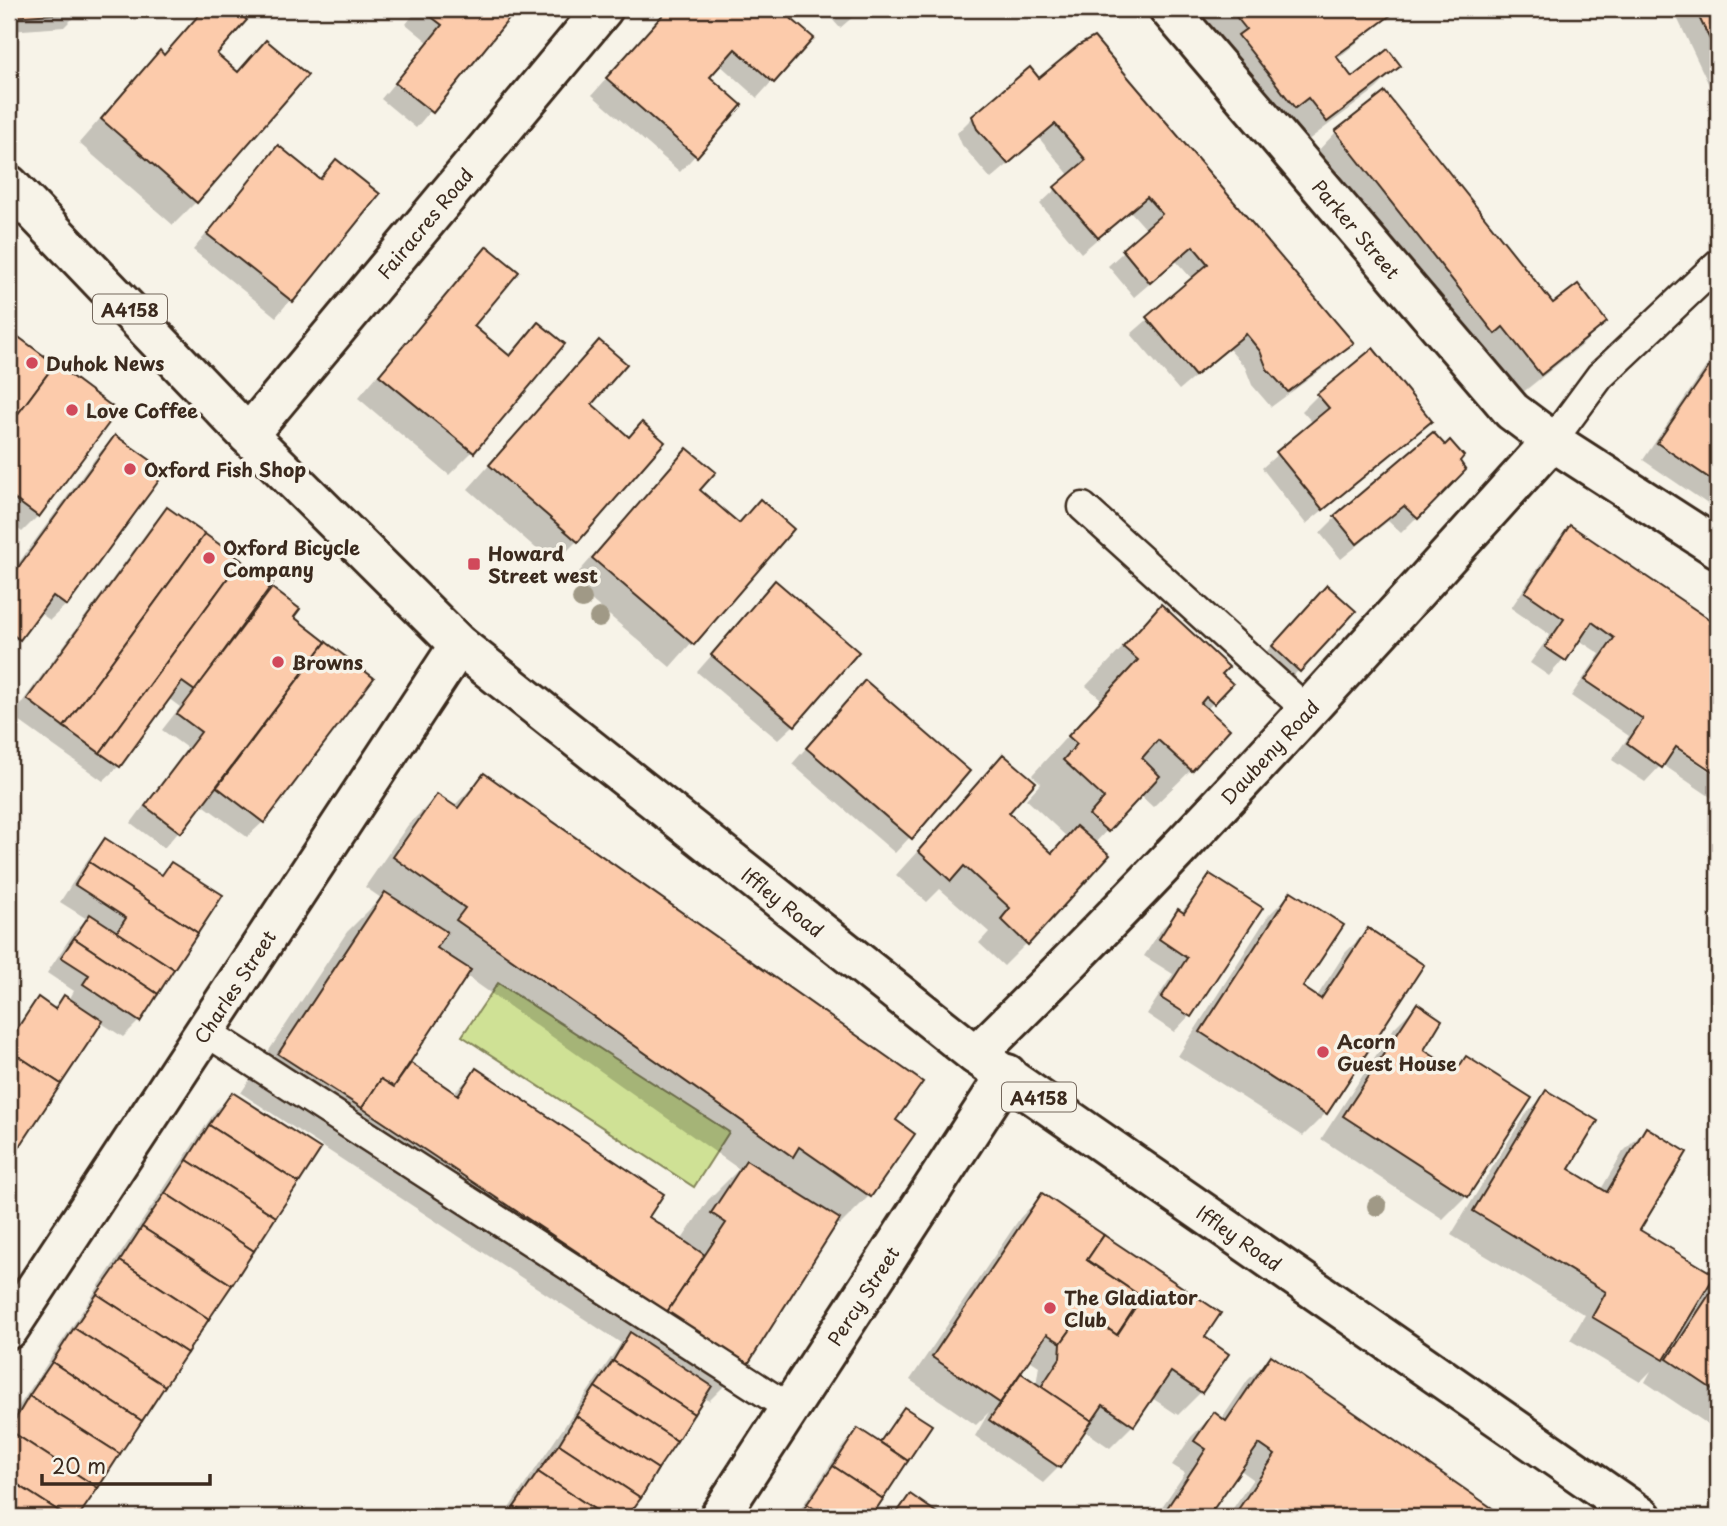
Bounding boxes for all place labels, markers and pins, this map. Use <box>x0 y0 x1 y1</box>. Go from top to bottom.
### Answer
place label: Duhok News <box>46 349 164 377</box>
marker: Duhok News <box>24 355 40 371</box>
place label: Love Coffee <box>86 396 198 424</box>
marker: Love Coffee <box>64 402 80 418</box>
place label: Oxford Fish Shop <box>144 455 306 483</box>
marker: Oxford Fish Shop <box>122 461 138 477</box>
place label: Oxford Bicycle Company <box>223 533 360 583</box>
place label: Howard Street west <box>488 539 598 589</box>
marker: Oxford Bicycle Company <box>201 550 217 566</box>
marker: Howard Street west <box>466 556 482 572</box>
place label: Browns <box>292 648 363 676</box>
marker: Browns <box>270 654 286 670</box>
place label: Acorn Guest House <box>1337 1027 1457 1077</box>
marker: Acorn Guest House <box>1315 1044 1331 1060</box>
place label: The Gladiator Club <box>1064 1283 1198 1333</box>
marker: The Gladiator Club <box>1042 1300 1058 1316</box>

